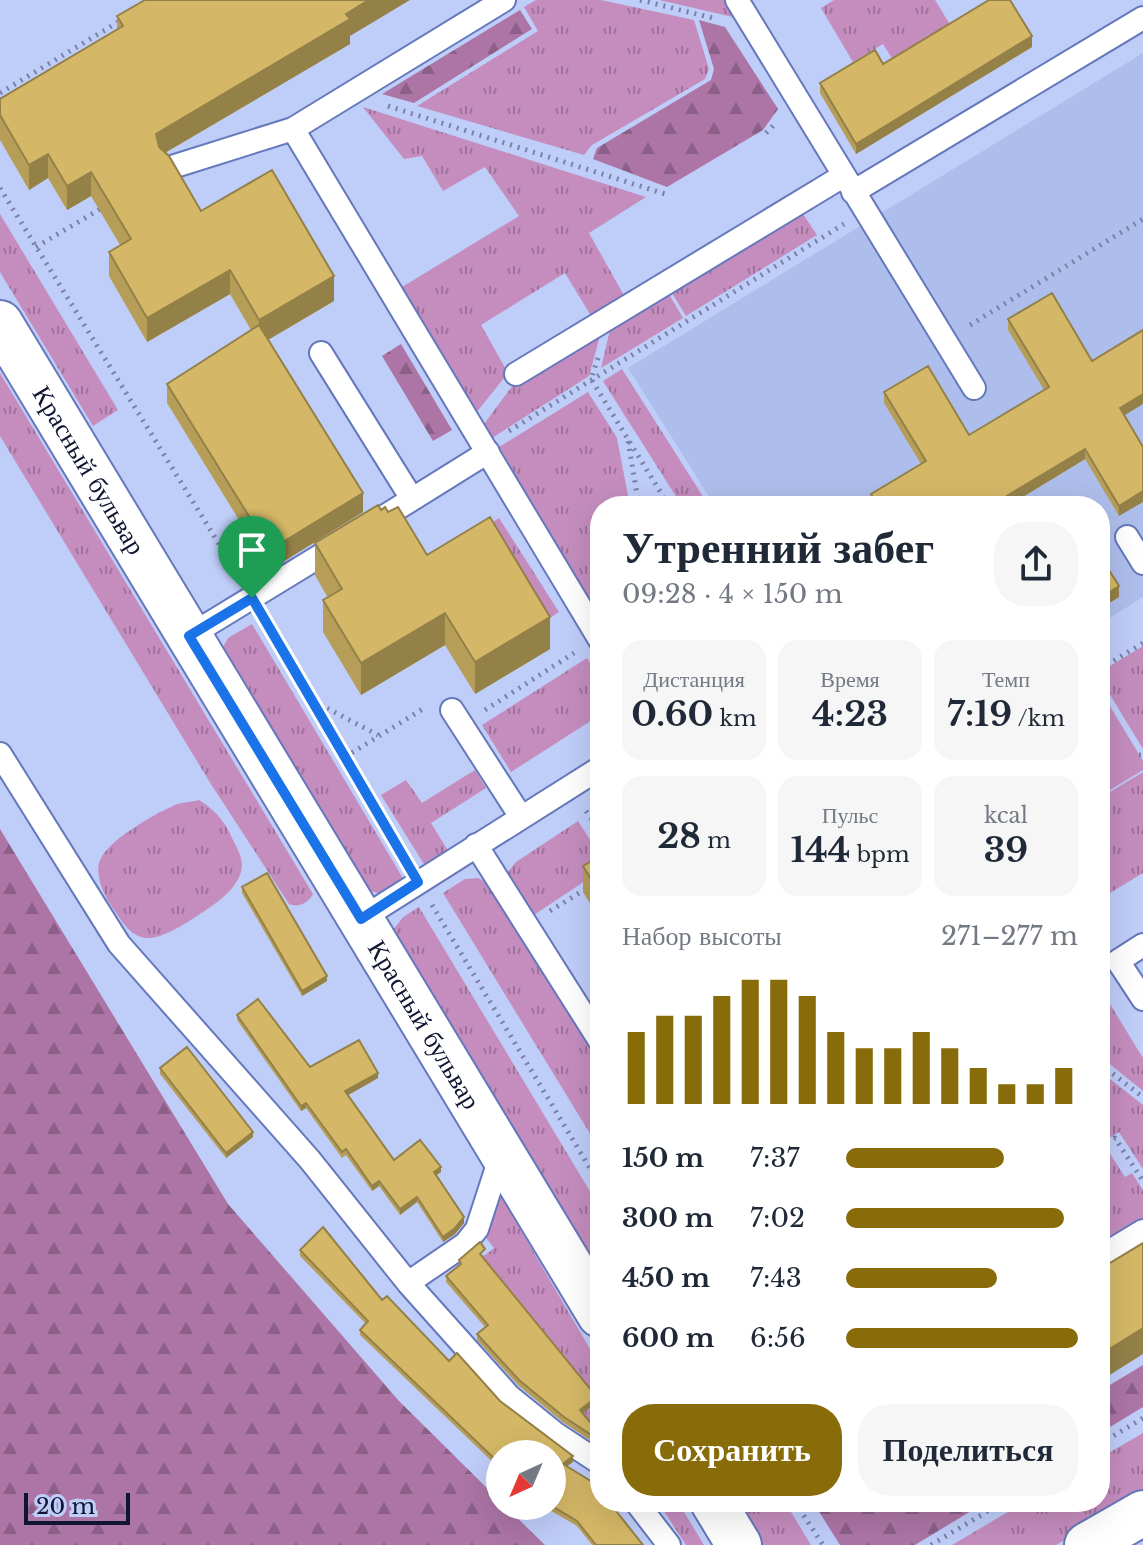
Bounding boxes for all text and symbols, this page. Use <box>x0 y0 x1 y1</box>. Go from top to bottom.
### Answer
street label: Красный бульвар <box>26 380 152 560</box>
pin <box>218 516 286 598</box>
text: Утренний забег <box>622 520 934 575</box>
button: share <box>994 522 1078 606</box>
icon: arrive <box>230 528 274 572</box>
text: 09:28 · 4 × 150 m <box>622 578 843 610</box>
text: Дистанция <box>643 666 745 693</box>
text: Время <box>820 666 880 693</box>
text: Темп <box>982 666 1030 693</box>
text: 0.60 <box>631 693 713 735</box>
text: 4:23 <box>812 693 888 735</box>
text: 7:19 <box>947 693 1012 735</box>
text: km <box>713 705 757 732</box>
text: /km <box>1012 705 1065 732</box>
text: Пульс <box>822 802 878 829</box>
text: kcal <box>984 802 1028 829</box>
text: 28 <box>657 815 701 857</box>
text: m <box>701 827 731 854</box>
text: 144 <box>790 829 850 871</box>
text: 39 <box>984 829 1028 871</box>
text: bpm <box>850 841 910 868</box>
text: Набор высоты <box>622 920 782 952</box>
text: 271–277 m <box>941 920 1078 952</box>
street label: Красный бульвар <box>361 934 488 1115</box>
text: 150 m <box>622 1142 704 1174</box>
text: 7:37 <box>750 1142 800 1174</box>
text: 300 m <box>622 1202 714 1234</box>
text: 7:02 <box>750 1202 805 1234</box>
text: 450 m <box>622 1262 710 1294</box>
text: 7:43 <box>750 1262 802 1294</box>
text: 600 m <box>622 1322 714 1354</box>
text: 6:56 <box>750 1322 806 1354</box>
button: Сохранить <box>622 1404 842 1496</box>
button: Поделиться <box>858 1404 1078 1496</box>
north arrow <box>486 1440 566 1520</box>
map controls <box>486 1440 566 1520</box>
scale bar <box>24 1489 130 1525</box>
text: 20 m <box>36 1493 95 1520</box>

